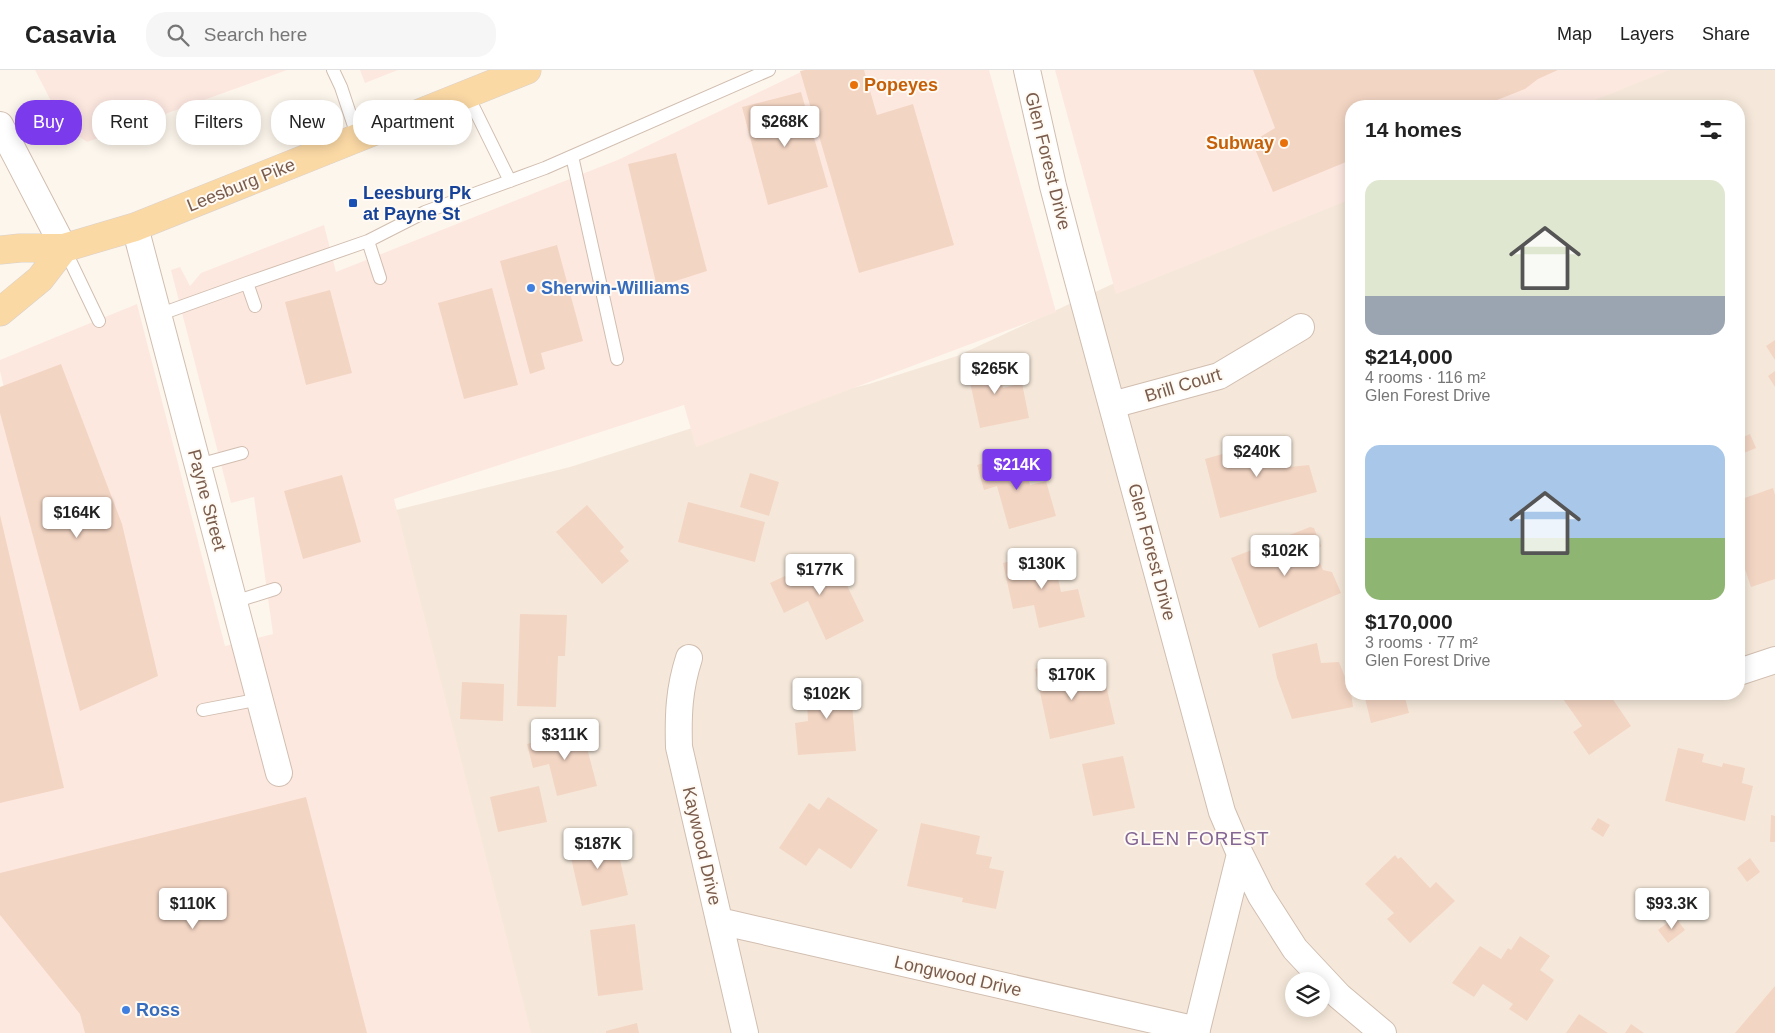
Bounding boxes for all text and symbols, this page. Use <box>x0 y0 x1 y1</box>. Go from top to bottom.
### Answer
search box <box>146 12 496 57</box>
text: Casavia <box>25 21 116 48</box>
icon: search <box>164 21 192 49</box>
text: Search here <box>204 24 307 45</box>
text: Map <box>1557 24 1592 44</box>
text: Layers <box>1620 24 1674 44</box>
text: Share <box>1702 24 1750 44</box>
place label: Popeyes <box>864 75 938 95</box>
marker: Popeyes <box>848 79 860 91</box>
street label: Glen Forest Drive <box>1021 90 1075 232</box>
chip: Buy <box>15 100 82 145</box>
chip: Rent <box>92 100 166 145</box>
chip: Filters <box>176 100 261 145</box>
chip: New <box>271 100 343 145</box>
chip: Apartment <box>353 100 472 145</box>
pin: $268K <box>750 106 820 148</box>
text: $268K <box>761 113 809 130</box>
icon: filters <box>1697 116 1725 144</box>
text: 14 homes <box>1365 118 1462 141</box>
place label: Subway <box>1206 133 1274 153</box>
marker: Subway <box>1278 137 1290 149</box>
street label: Leesburg Pike <box>184 154 298 216</box>
place label: Leesburg Pk at Payne St <box>363 183 472 224</box>
marker: Leesburg Pk at Payne St <box>347 197 359 209</box>
icon: home <box>1500 213 1590 303</box>
place label: Sherwin-Williams <box>541 278 690 298</box>
marker: Sherwin-Williams <box>525 282 537 294</box>
text: $214,000 <box>1365 345 1453 368</box>
pin: $265K <box>960 352 1030 395</box>
text: $265K <box>971 360 1019 377</box>
street label: Brill Court <box>1142 364 1224 406</box>
text: 4 rooms · 116 m² <box>1365 369 1486 386</box>
text: Glen Forest Drive <box>1365 387 1490 404</box>
pin: $240K <box>1222 436 1292 478</box>
text: $240K <box>1233 443 1281 460</box>
street label: Payne Street <box>184 447 230 553</box>
pin: $214K <box>982 448 1052 491</box>
text: $214K <box>993 456 1041 473</box>
icon: home <box>1500 478 1590 568</box>
street label: Glen Forest Drive <box>1124 481 1180 623</box>
pin: $164K <box>42 496 112 539</box>
text: $164K <box>53 504 101 521</box>
pin: $102K <box>1250 534 1320 577</box>
text: $102K <box>1261 542 1309 559</box>
pin: $130K <box>1007 548 1077 590</box>
pin: $177K <box>785 554 855 596</box>
text: $130K <box>1018 555 1066 572</box>
text: $177K <box>796 561 844 578</box>
text: $170,000 <box>1365 610 1453 633</box>
text: 3 rooms · 77 m² <box>1365 634 1478 651</box>
text: Glen Forest Drive <box>1365 652 1490 669</box>
pin: $170K <box>1037 658 1107 701</box>
text: $170K <box>1048 666 1096 683</box>
pin: $102K <box>792 678 862 720</box>
text: $102K <box>803 685 851 702</box>
pin: $311K <box>530 718 600 761</box>
text: $311K <box>542 726 588 743</box>
street label: Kaywood Drive <box>679 785 725 907</box>
pin: $187K <box>563 828 633 870</box>
district label: GLEN FOREST <box>1124 828 1270 849</box>
text: $187K <box>574 835 622 852</box>
pin: $110K <box>158 888 228 930</box>
pin: $93.3K <box>1631 888 1713 930</box>
text: $110K <box>170 895 216 912</box>
text: $93.3K <box>1646 895 1698 912</box>
street label: Longwood Drive <box>892 952 1024 1000</box>
map controls <box>1285 972 1330 1017</box>
button: layers <box>1285 972 1330 1017</box>
place label: Ross <box>136 1000 180 1020</box>
marker: Ross <box>120 1004 132 1016</box>

